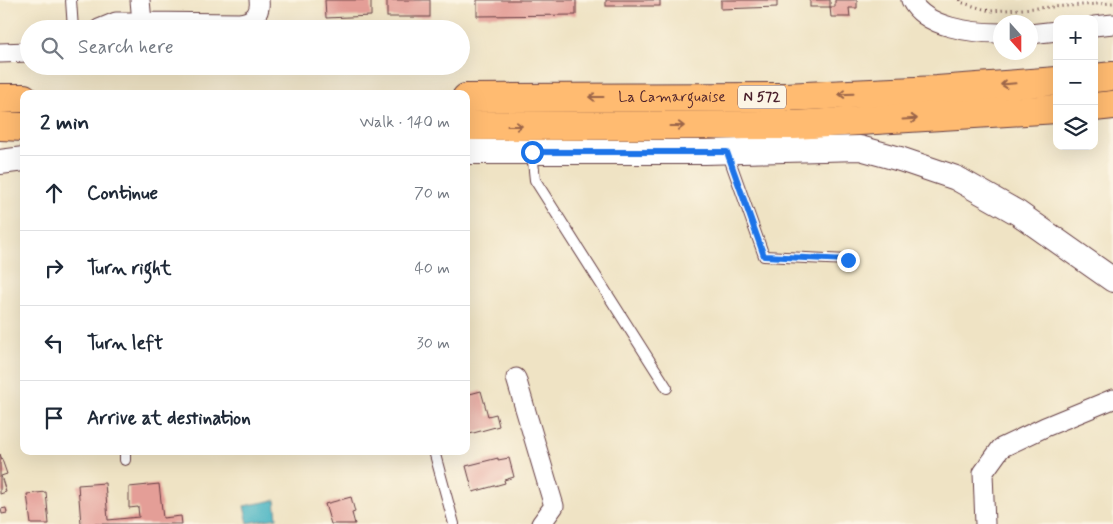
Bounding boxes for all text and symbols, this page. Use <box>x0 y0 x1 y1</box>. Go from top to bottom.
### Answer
north arrow <box>993 15 1038 60</box>
map controls <box>1053 15 1098 150</box>
button: + <box>1053 15 1098 60</box>
search box <box>20 20 470 75</box>
icon: search <box>38 34 66 62</box>
text: Search here <box>78 35 174 60</box>
button: − <box>1053 60 1098 105</box>
one-way arrow <box>1000 80 1016 89</box>
road number: N 572 <box>738 85 786 108</box>
street label: La Camarguaise <box>618 87 726 108</box>
one-way arrow <box>838 89 854 99</box>
one-way arrow <box>588 92 604 102</box>
button: layers <box>1053 105 1098 150</box>
text: 2 min <box>40 109 89 137</box>
text: Walk · 140 m <box>360 112 450 133</box>
one-way arrow <box>902 114 918 123</box>
one-way arrow <box>506 121 523 131</box>
one-way arrow <box>669 121 685 131</box>
route start <box>521 141 544 164</box>
icon: ahead <box>40 179 68 207</box>
text: Continue <box>87 181 158 206</box>
text: 70 m <box>414 183 450 204</box>
route end <box>837 249 860 272</box>
icon: right <box>40 254 68 282</box>
text: Turn right <box>87 256 171 281</box>
text: 40 m <box>414 258 450 279</box>
icon: left <box>40 329 68 357</box>
text: Turn left <box>87 331 163 356</box>
text: 30 m <box>417 333 450 354</box>
icon: arrive <box>40 404 68 432</box>
text: Arrive at destination <box>87 406 251 431</box>

